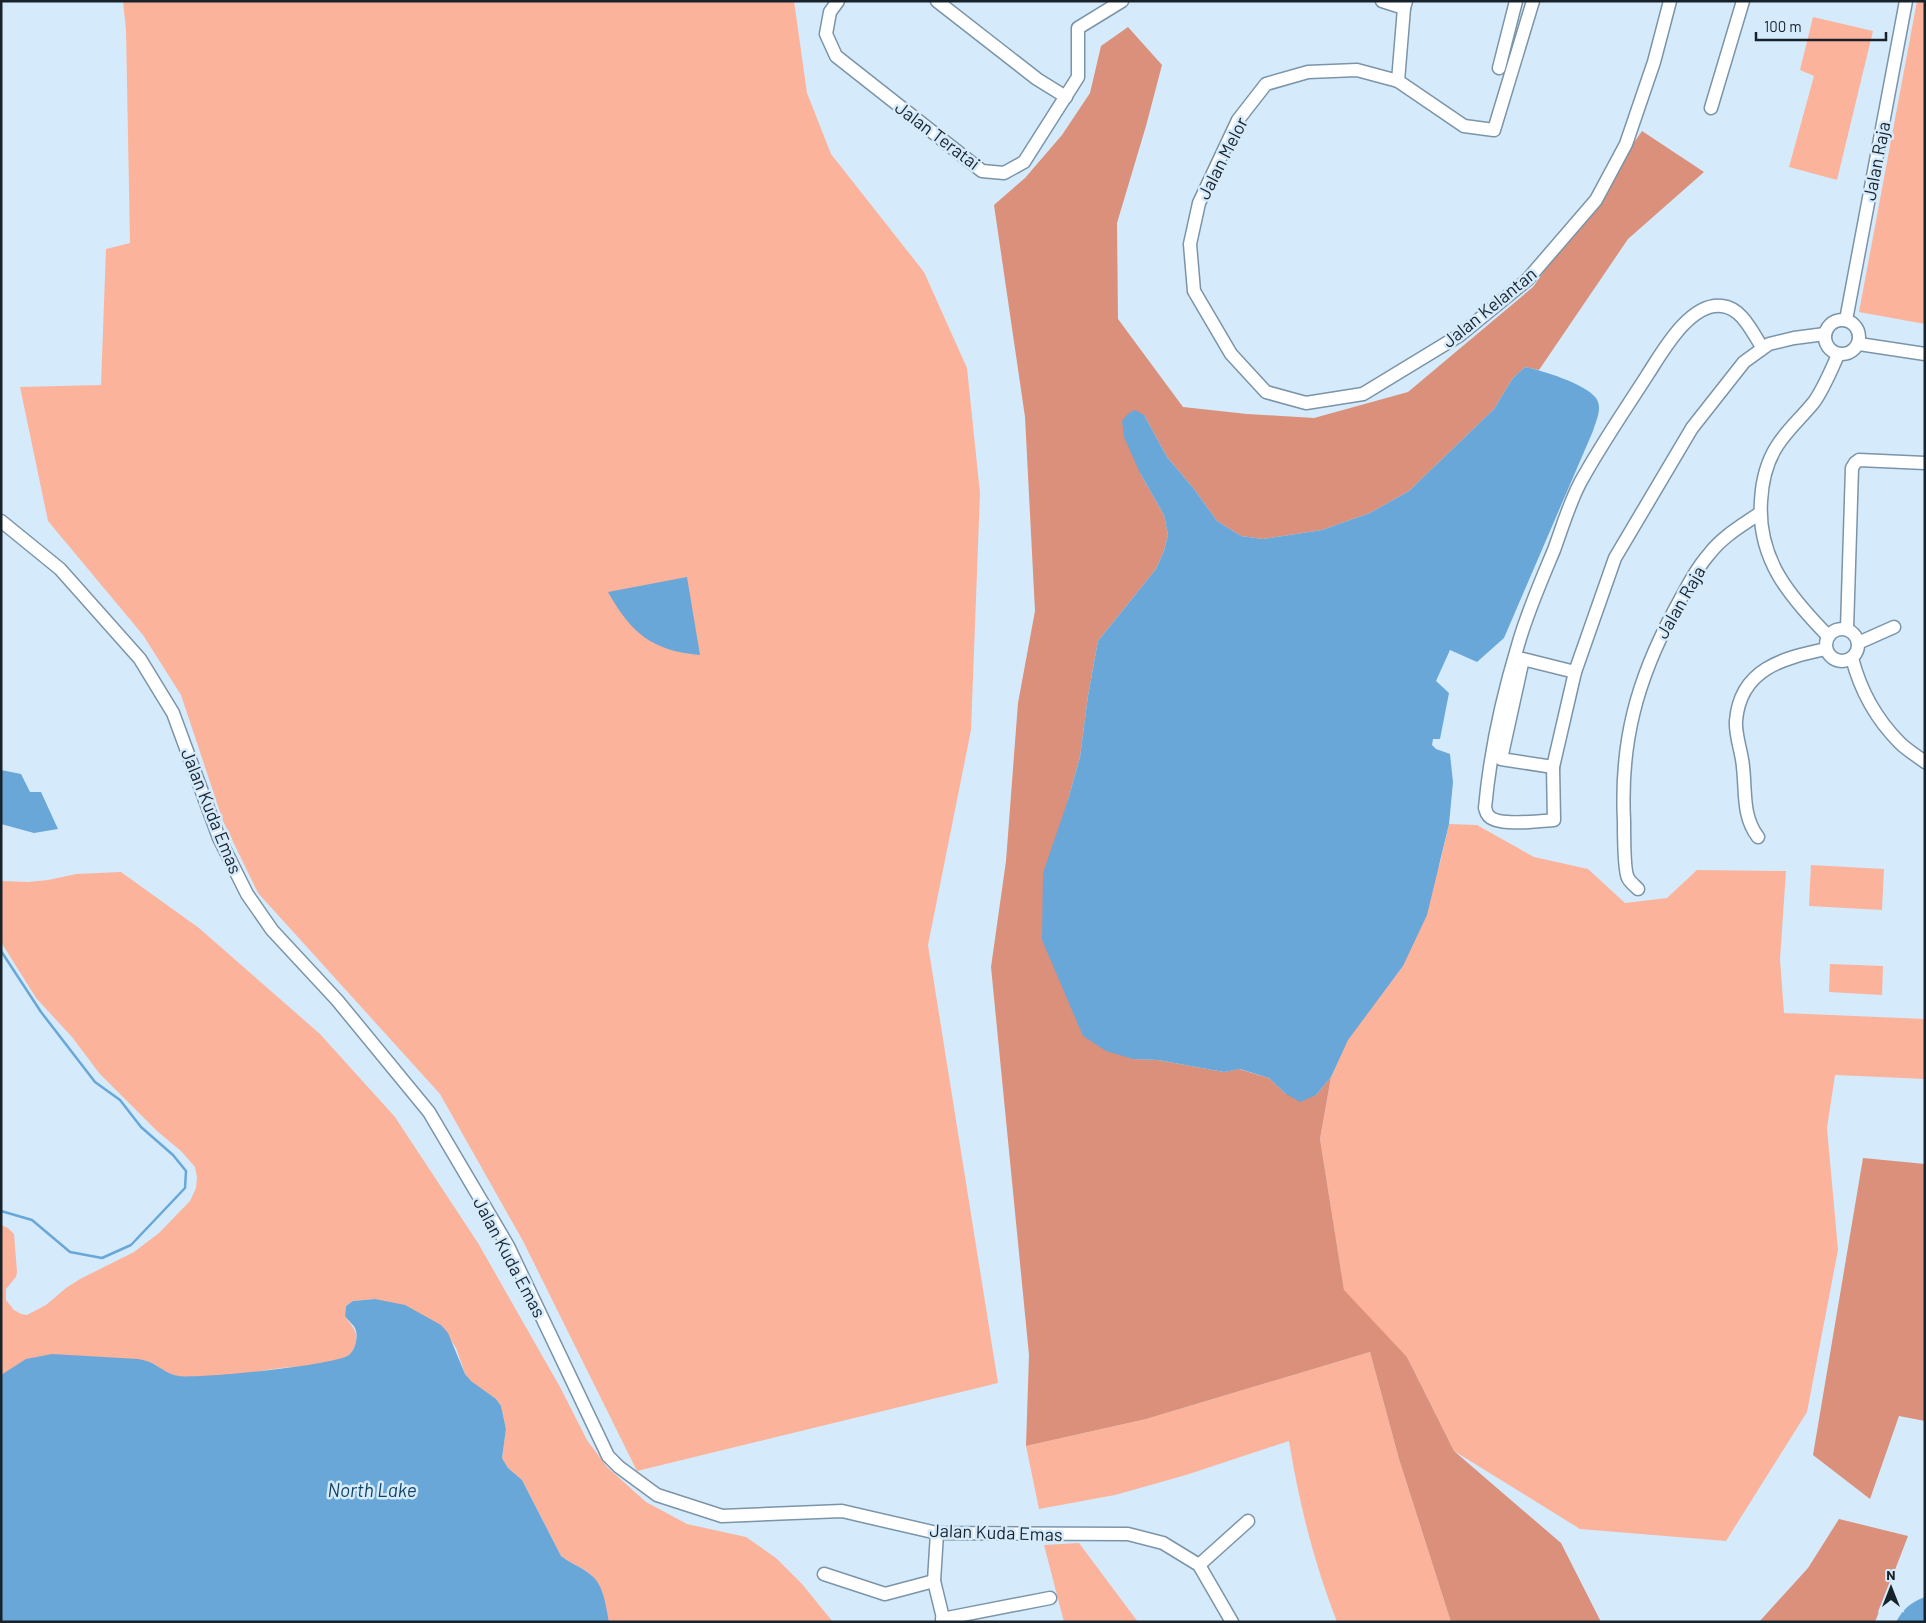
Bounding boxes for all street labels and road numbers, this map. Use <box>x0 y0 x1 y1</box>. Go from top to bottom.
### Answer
street label: Jalan Teratai <box>891 96 985 174</box>
street label: Jalan Melor <box>1192 113 1252 203</box>
street label: Jalan Raja <box>1858 120 1894 202</box>
street label: Jalan Kelantan <box>1437 262 1541 352</box>
street label: Jalan Raja <box>1650 562 1710 642</box>
street label: Jalan Kuda Emas <box>177 745 247 877</box>
street label: Jalan Kuda Emas <box>469 1193 551 1321</box>
street label: Jalan Kuda Emas <box>929 1519 1063 1545</box>

